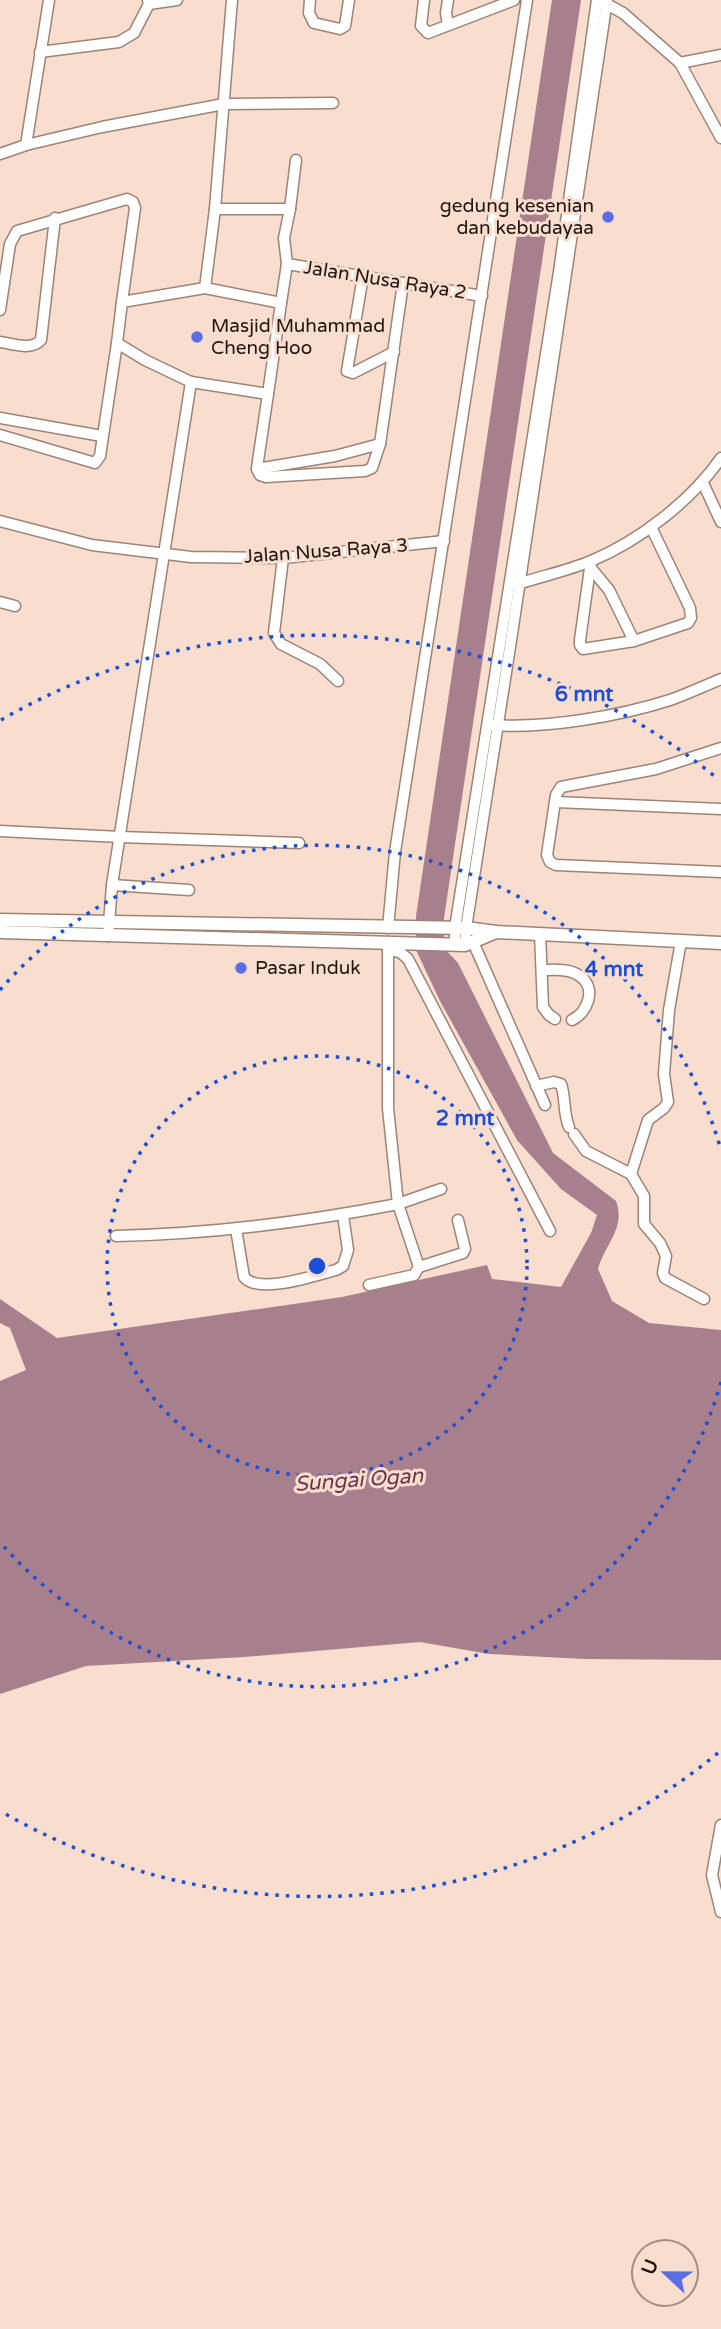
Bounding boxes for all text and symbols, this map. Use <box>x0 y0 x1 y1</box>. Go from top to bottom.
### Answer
place label: gedung kesenian dan kebudayaa <box>440 195 594 239</box>
marker: gedung kesenian dan kebudayaa <box>600 209 616 225</box>
street label: Jalan Nusa Raya 2 <box>302 256 468 304</box>
place label: Masjid Muhammad Cheng Hoo <box>211 315 385 359</box>
marker: Masjid Muhammad Cheng Hoo <box>189 329 205 345</box>
street label: Jalan Nusa Raya 3 <box>243 534 409 568</box>
text: 6 mnt <box>555 682 613 707</box>
place label: Pasar Induk <box>255 957 361 979</box>
text: 4 mnt <box>585 957 643 982</box>
marker: Pasar Induk <box>233 960 249 976</box>
text: 2 mnt <box>436 1106 494 1131</box>
centre of rings <box>305 1254 329 1278</box>
water label: Sungai Ogan <box>294 1463 425 1497</box>
north arrow <box>630 2238 700 2308</box>
text: U <box>637 2256 663 2278</box>

